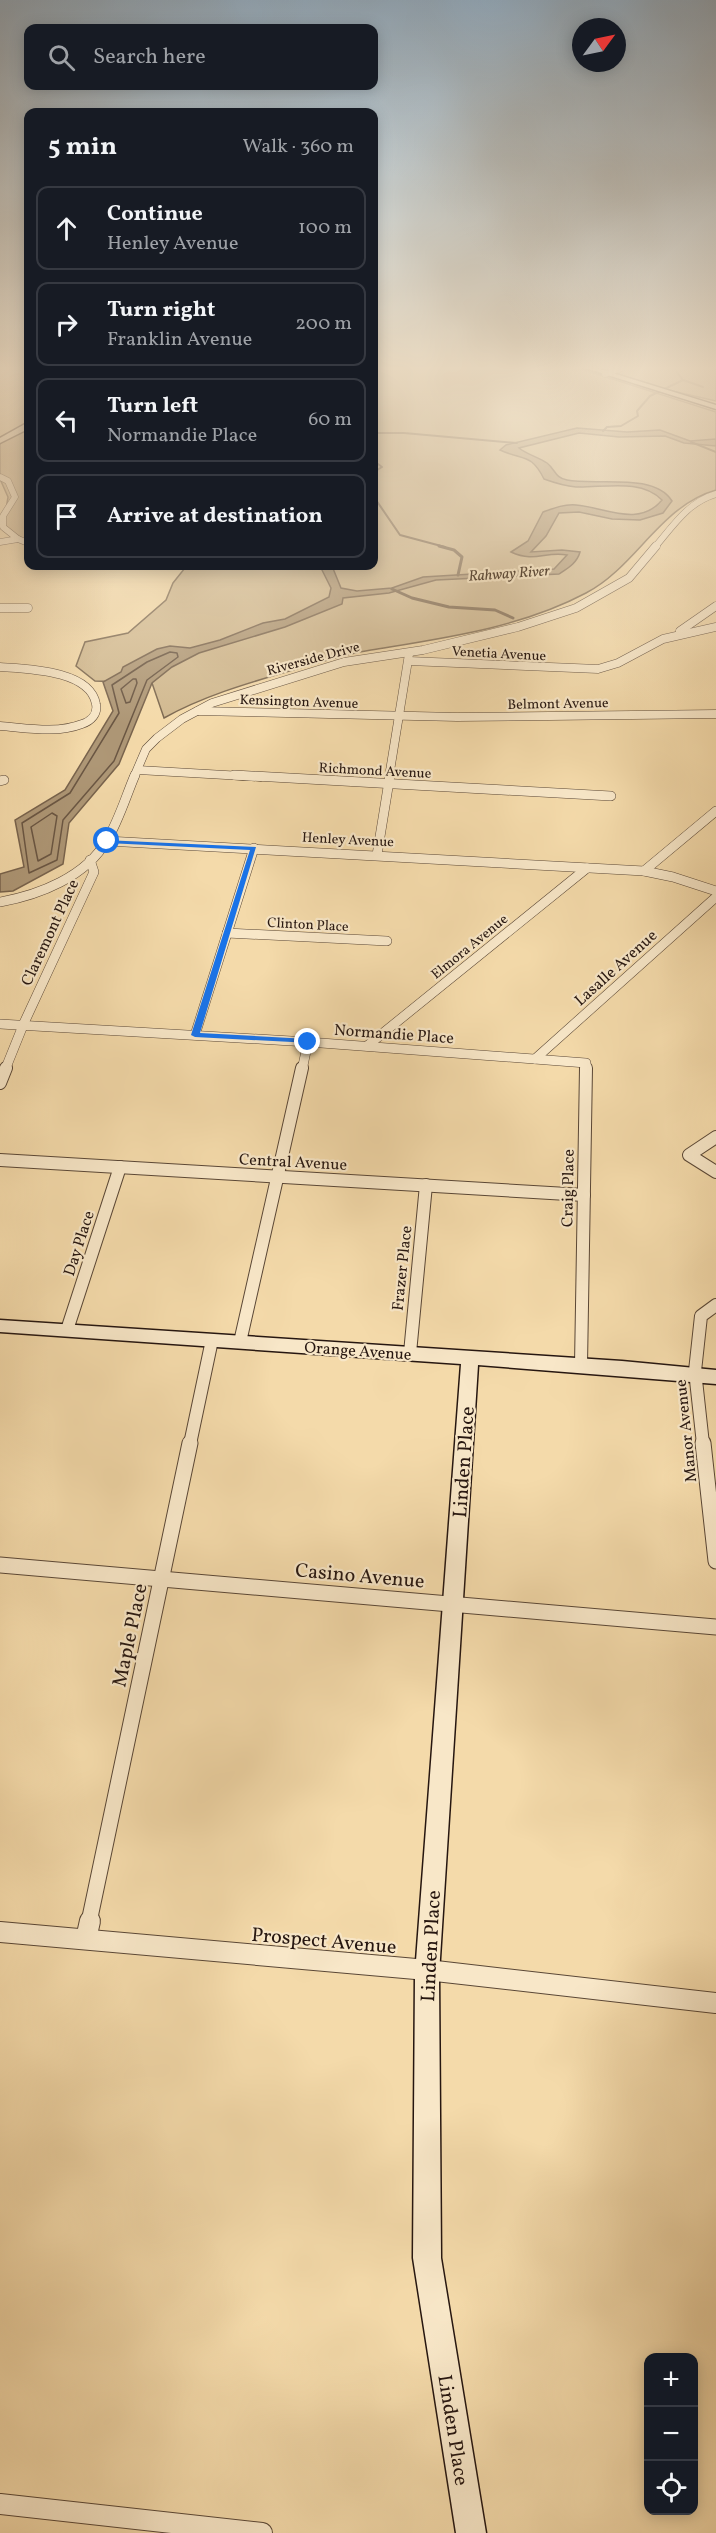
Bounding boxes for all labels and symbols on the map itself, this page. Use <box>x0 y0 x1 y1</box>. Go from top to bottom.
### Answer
north arrow <box>572 18 626 72</box>
water label: Rahway River <box>468 561 551 588</box>
street label: Riverside Drive <box>265 638 362 681</box>
street label: Venetia Avenue <box>451 643 547 666</box>
street label: Kensington Avenue <box>239 691 359 714</box>
street label: Belmont Avenue <box>507 694 609 715</box>
street label: Richmond Avenue <box>318 759 432 784</box>
route start <box>93 827 119 853</box>
street label: Henley Avenue <box>302 829 395 852</box>
street label: Claremont Place <box>16 876 85 990</box>
street label: Elmora Avenue <box>427 910 513 984</box>
street label: Clinton Place <box>267 914 349 937</box>
street label: Lasalle Avenue <box>570 925 663 1012</box>
street label: Normandie Place <box>333 1020 455 1050</box>
route end <box>294 1028 320 1054</box>
street label: Central Avenue <box>238 1149 347 1177</box>
street label: Craig Place <box>557 1149 581 1227</box>
street label: Day Place <box>59 1208 101 1279</box>
street label: Frazer Place <box>388 1225 418 1312</box>
street label: Orange Avenue <box>304 1337 412 1367</box>
street label: Manor Avenue <box>671 1378 703 1483</box>
street label: Linden Place <box>447 1405 483 1519</box>
street label: Casino Avenue <box>294 1557 426 1597</box>
street label: Maple Place <box>106 1581 156 1690</box>
street label: Linden Place <box>415 1890 449 2003</box>
street label: Prospect Avenue <box>250 1922 398 1962</box>
street label: Linden Place <box>429 2373 475 2488</box>

